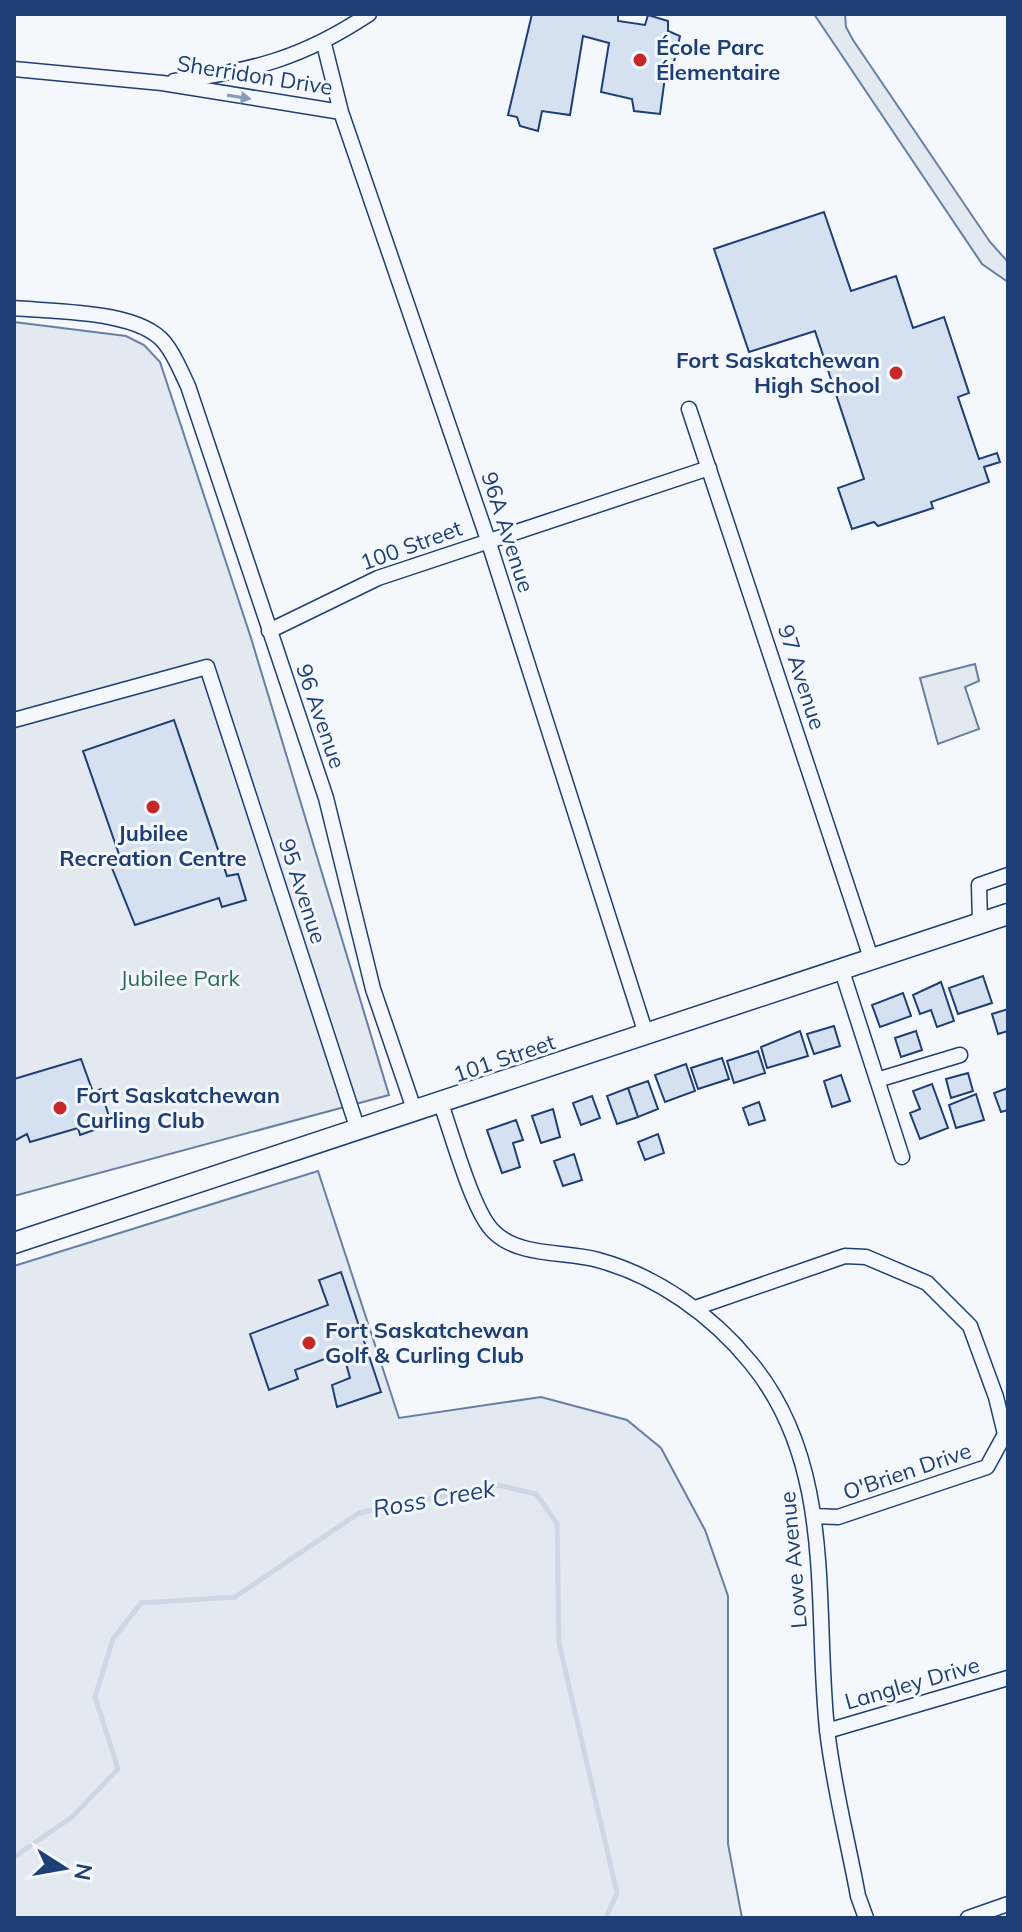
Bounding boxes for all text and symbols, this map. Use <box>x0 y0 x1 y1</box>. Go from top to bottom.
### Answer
place label: École Parc Élementaire <box>656 33 780 86</box>
street label: Sherridon Drive <box>175 49 335 101</box>
marker: École Parc Élementaire <box>631 51 649 69</box>
one-way arrow <box>227 91 252 104</box>
place label: Fort Saskatchewan High School <box>676 346 880 399</box>
marker: Fort Saskatchewan High School <box>887 364 905 382</box>
street label: 96A Avenue <box>475 468 541 596</box>
street label: 100 Street <box>356 514 466 576</box>
street label: 97 Avenue <box>772 621 832 733</box>
street label: 96 Avenue <box>290 660 352 772</box>
marker: Jubilee Recreation Centre <box>144 798 162 816</box>
place label: Jubilee Recreation Centre <box>59 819 247 872</box>
street label: 95 Avenue <box>273 835 333 947</box>
park label: Jubilee Park <box>120 964 240 992</box>
street label: 101 Street <box>449 1027 559 1089</box>
place label: Fort Saskatchewan Curling Club <box>76 1081 280 1134</box>
marker: Fort Saskatchewan Curling Club <box>51 1099 69 1117</box>
place label: Fort Saskatchewan Golf & Curling Club <box>325 1316 529 1369</box>
marker: Fort Saskatchewan Golf & Curling Club <box>300 1334 318 1352</box>
street label: O'Brien Drive <box>839 1436 975 1506</box>
water label: Ross Creek <box>370 1472 498 1524</box>
street label: Lowe Avenue <box>773 1490 813 1630</box>
street label: Langley Drive <box>841 1650 983 1716</box>
north arrow <box>24 1828 104 1908</box>
text: N <box>68 1861 99 1883</box>

